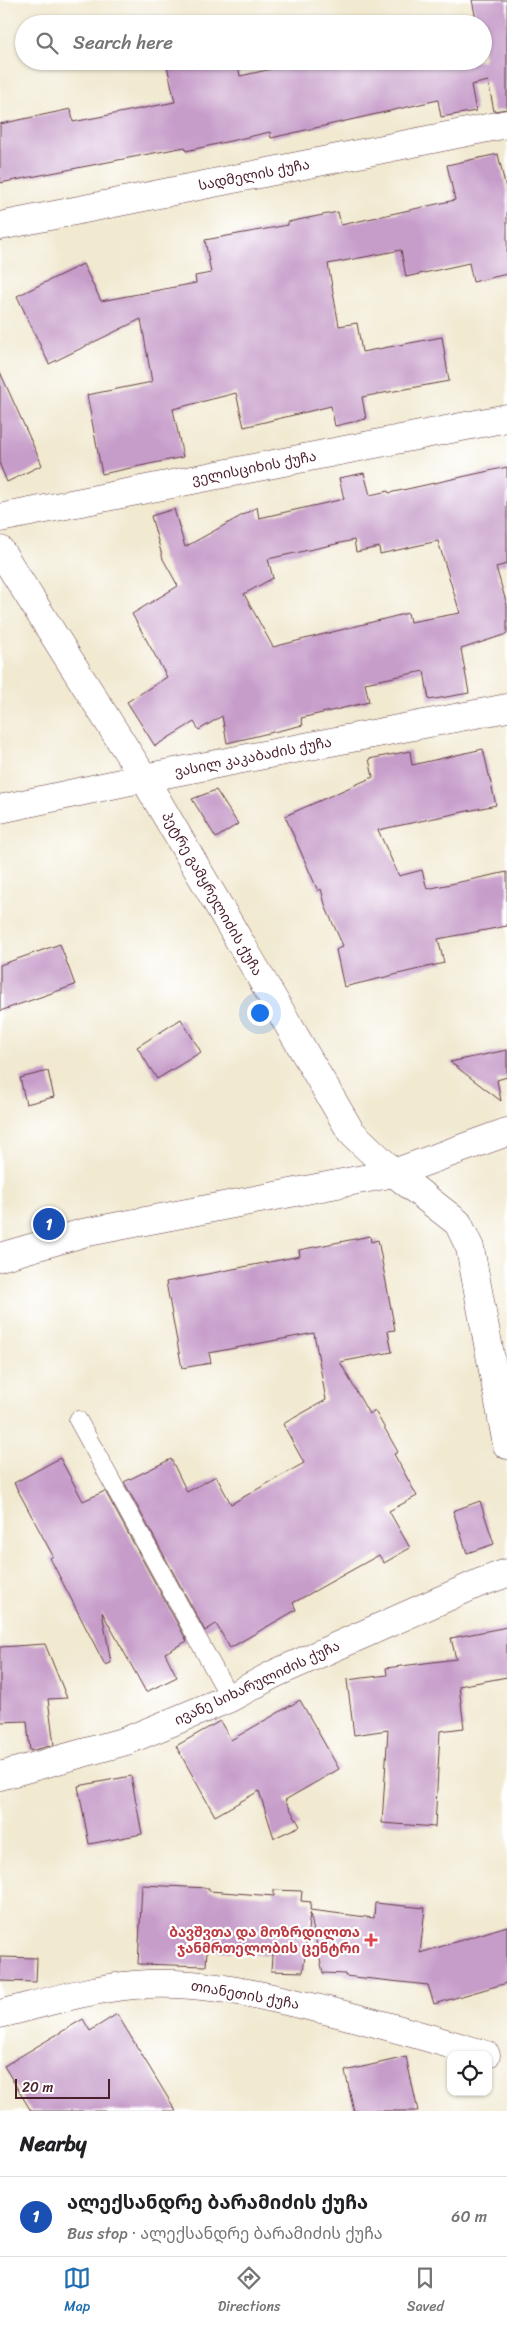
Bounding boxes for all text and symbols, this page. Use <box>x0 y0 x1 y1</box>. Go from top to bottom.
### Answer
search box <box>15 15 492 70</box>
text: Search here <box>73 26 173 59</box>
icon: search <box>33 29 61 57</box>
street label: სადმელის ქუჩა <box>196 152 312 198</box>
street label: ველისციხის ქუჩა <box>189 444 319 492</box>
street label: ვასილ კაკაბაძის ქუჩა <box>172 729 334 785</box>
street label: პეტრე გამყრელიძის ქუჩა <box>155 807 269 981</box>
your location <box>247 1000 273 1026</box>
pin: 1 <box>33 1205 65 1243</box>
street label: ივანე სიხარულიძის ქუჩა <box>170 1634 344 1732</box>
place label: ბავშვთა და მოზრდილთა ჯანმრთელობის ცენტრი <box>169 1920 360 1961</box>
marker: ბავშვთა და მოზრდილთა ჯანმრთელობის ცენტრი <box>364 1933 378 1947</box>
street label: თიანეთის ქუჩა <box>189 1973 301 2017</box>
map controls <box>447 2051 492 2096</box>
button: locate <box>447 2051 492 2096</box>
text: 20 m <box>22 2075 53 2100</box>
scale bar <box>15 2076 110 2099</box>
text: Nearby <box>20 2125 86 2163</box>
text: ალექსანდრე ბარამიძის ქუჩა <box>67 2186 368 2219</box>
text: 1 <box>33 2202 39 2231</box>
text: 60 m <box>451 2202 487 2231</box>
text: Bus stop · ალექსანდრე ბარამიძის ქუჩა <box>67 2219 383 2248</box>
tab: Map <box>63 2264 91 2319</box>
tab: Directions <box>218 2264 280 2319</box>
tab: Saved <box>407 2264 444 2319</box>

